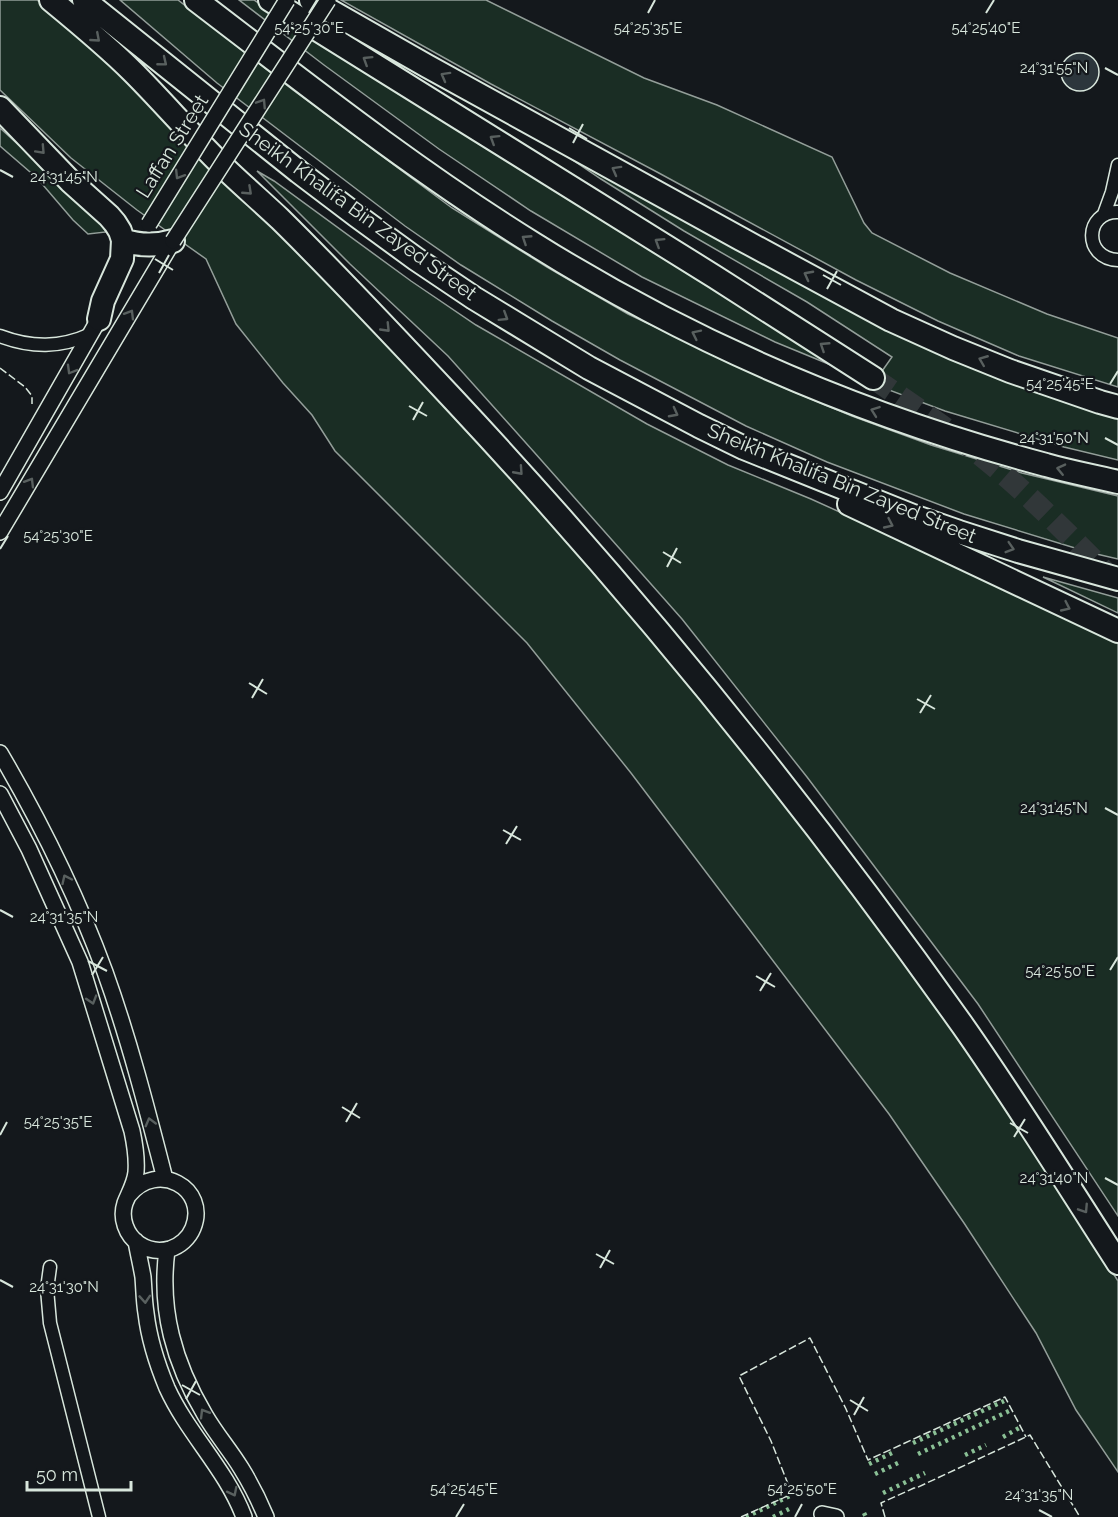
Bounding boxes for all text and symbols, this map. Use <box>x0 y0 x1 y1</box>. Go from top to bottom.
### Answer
text: 54°25'30"E <box>274 19 344 37</box>
text: 54°25'35"E <box>614 19 682 37</box>
text: 54°25'40"E <box>952 19 1020 37</box>
one-way arrow <box>89 31 100 42</box>
one-way arrow <box>156 55 167 66</box>
one-way arrow <box>363 56 373 68</box>
text: 24°31'55"N <box>1020 59 1088 77</box>
one-way arrow <box>441 72 451 83</box>
street label: Laffan Street <box>131 90 213 202</box>
one-way arrow <box>254 99 266 109</box>
street label: Sheikh Khalifa Bin Zayed Street <box>235 117 482 305</box>
one-way arrow <box>490 134 500 146</box>
one-way arrow <box>34 144 45 154</box>
one-way arrow <box>612 166 622 177</box>
text: 24°31'45"N <box>30 168 98 186</box>
one-way arrow <box>175 169 187 179</box>
one-way arrow <box>242 184 252 195</box>
one-way arrow <box>521 235 532 246</box>
one-way arrow <box>655 238 665 250</box>
one-way arrow <box>804 271 814 282</box>
one-way arrow <box>498 309 508 321</box>
one-way arrow <box>122 310 134 320</box>
one-way arrow <box>379 321 390 332</box>
one-way arrow <box>691 329 702 341</box>
one-way arrow <box>820 342 830 354</box>
one-way arrow <box>979 355 990 367</box>
one-way arrow <box>67 364 78 374</box>
text: 54°25'45"E <box>1026 375 1094 393</box>
one-way arrow <box>870 405 881 418</box>
one-way arrow <box>667 406 678 417</box>
street label: Sheikh Khalifa Bin Zayed Street <box>704 418 980 548</box>
text: 24°31'50"N <box>1019 429 1089 447</box>
one-way arrow <box>1056 463 1066 476</box>
one-way arrow <box>512 464 523 475</box>
one-way arrow <box>23 478 35 488</box>
one-way arrow <box>883 517 894 529</box>
text: 54°25'30"E <box>23 527 93 545</box>
one-way arrow <box>1004 541 1015 553</box>
one-way arrow <box>1059 599 1070 611</box>
text: 24°31'45"N <box>1020 799 1088 817</box>
one-way arrow <box>62 874 74 885</box>
text: 24°31'35"N <box>30 908 98 926</box>
text: 54°25'50"E <box>1025 962 1095 980</box>
one-way arrow <box>85 994 98 1005</box>
text: 54°25'35"E <box>24 1113 92 1131</box>
one-way arrow <box>145 1117 157 1128</box>
text: 24°31'40"N <box>1020 1169 1088 1187</box>
one-way arrow <box>1076 1203 1088 1213</box>
text: 24°31'30"N <box>29 1278 99 1296</box>
one-way arrow <box>138 1294 151 1303</box>
one-way arrow <box>200 1409 211 1419</box>
scale bar <box>27 1454 130 1492</box>
text: 50 m <box>36 1464 78 1485</box>
text: 54°25'45"E <box>430 1480 498 1498</box>
text: 54°25'50"E <box>767 1480 837 1498</box>
one-way arrow <box>225 1486 237 1497</box>
text: 24°31'35"N <box>1005 1486 1073 1504</box>

